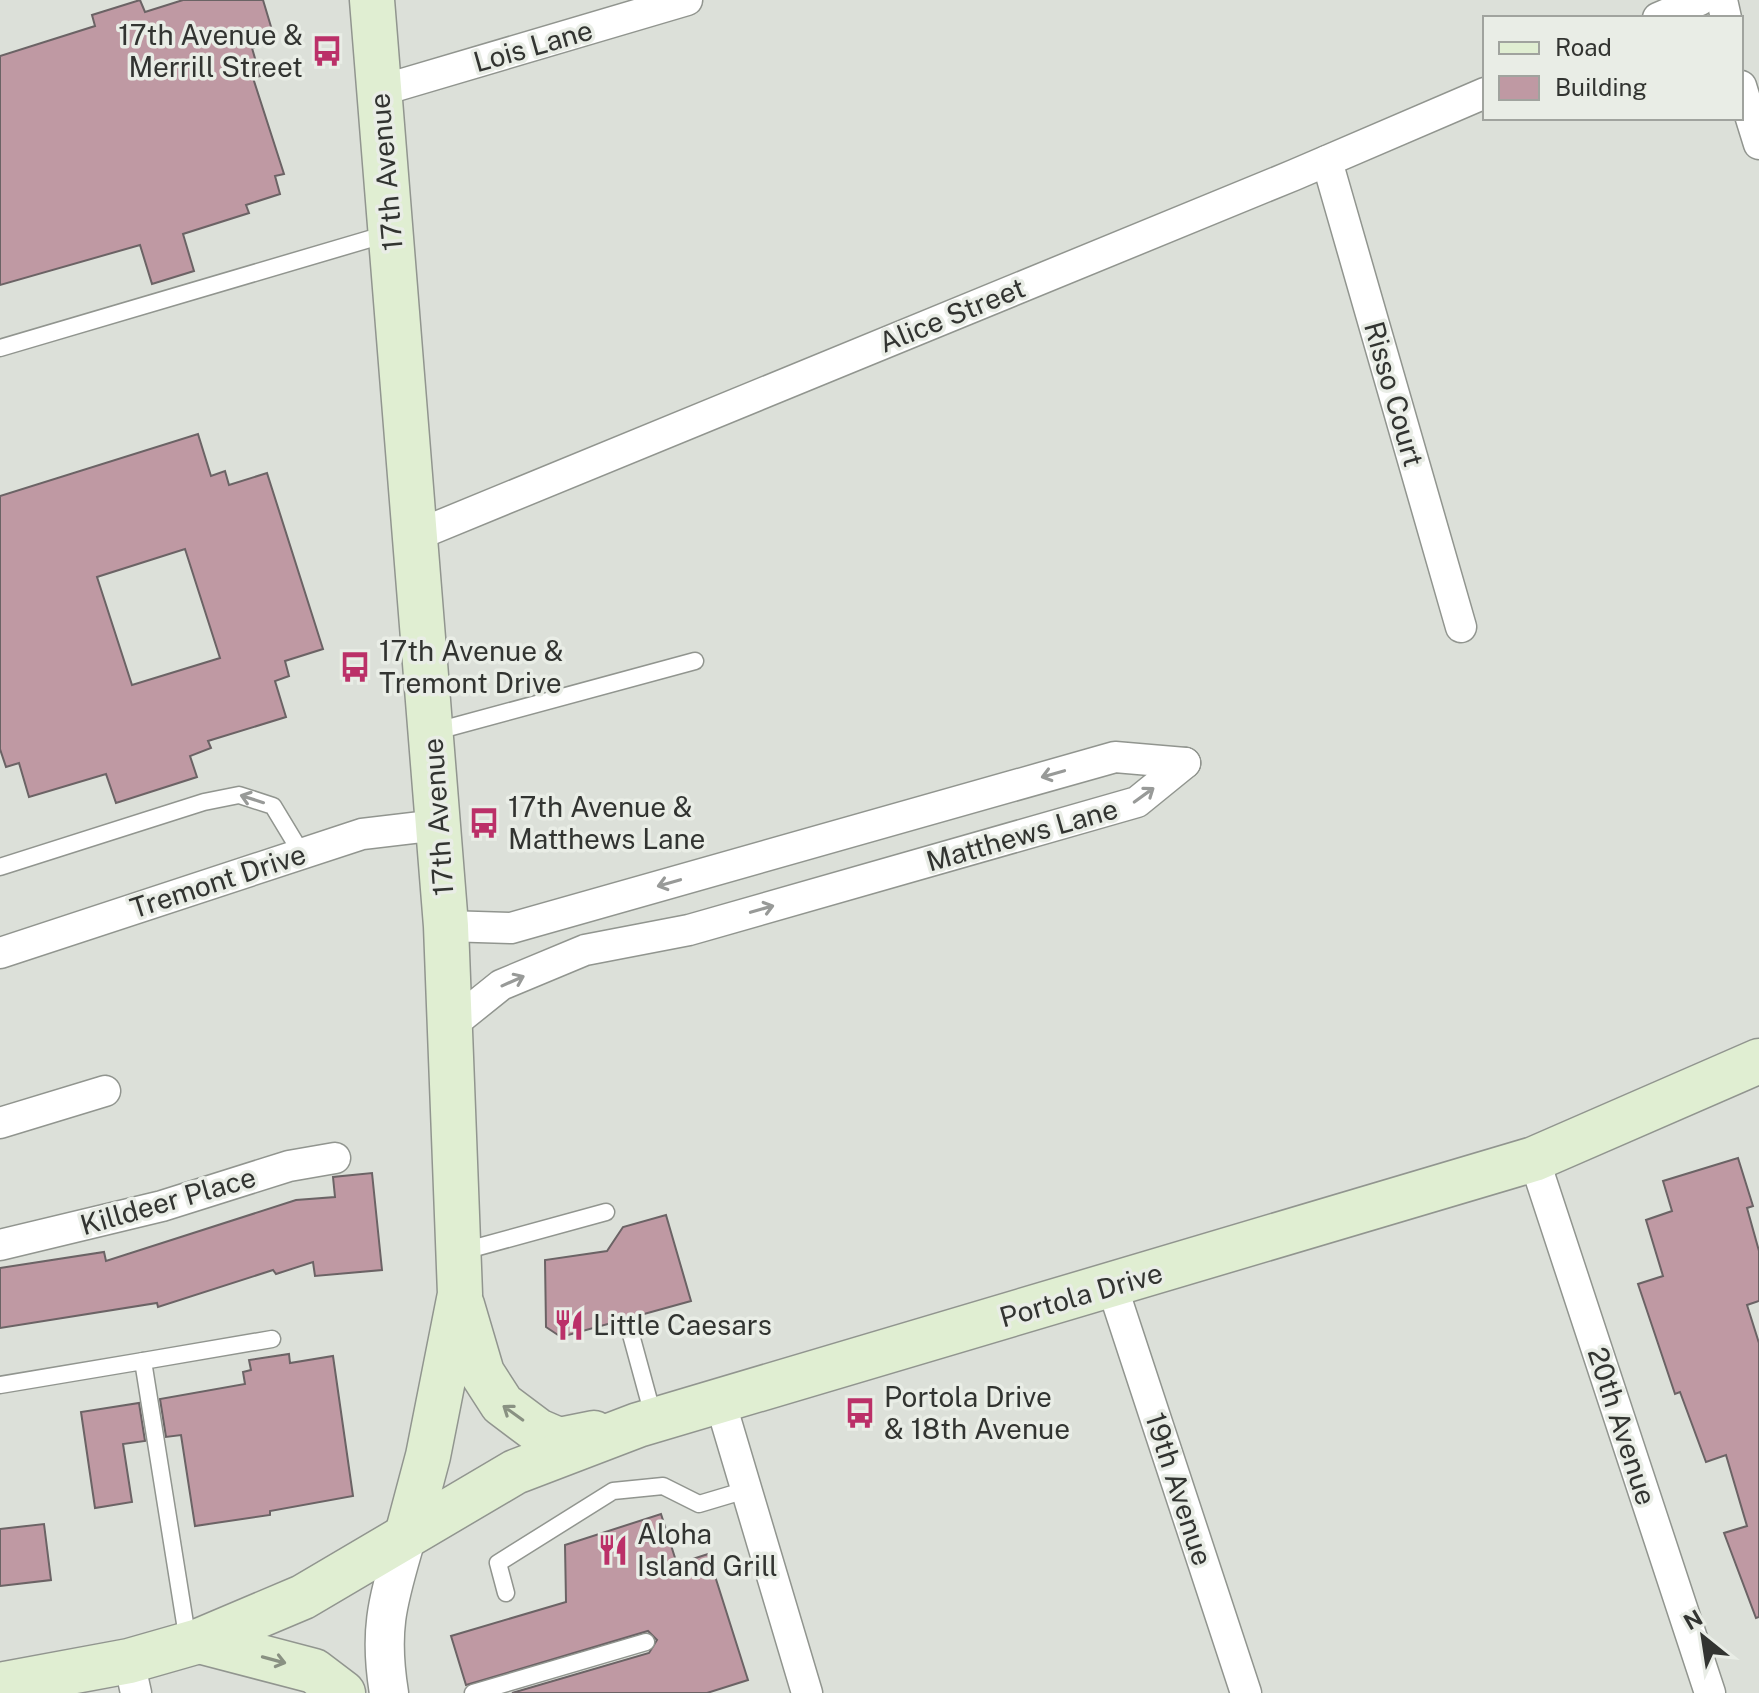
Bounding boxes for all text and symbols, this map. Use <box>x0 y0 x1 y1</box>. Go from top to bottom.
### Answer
street label: Lois Lane <box>469 13 596 78</box>
legend <box>1483 16 1743 120</box>
place label: 17th Avenue & Merrill Street <box>118 18 303 83</box>
text: Road <box>1555 33 1612 61</box>
bus stop icon: 17th Avenue & Merrill Street <box>310 34 344 68</box>
text: Building <box>1555 73 1647 101</box>
street label: 17th Avenue <box>362 92 409 252</box>
street label: Alice Street <box>874 270 1030 359</box>
street label: Risso Court <box>1358 318 1431 470</box>
place label: 17th Avenue & Tremont Drive <box>379 634 564 699</box>
bus stop icon: 17th Avenue & Tremont Drive <box>338 650 372 684</box>
street label: 17th Avenue <box>416 737 459 897</box>
one-way arrow <box>1041 767 1067 782</box>
one-way arrow <box>1133 787 1154 804</box>
place label: 17th Avenue & Matthews Lane <box>508 790 705 855</box>
one-way arrow <box>240 791 265 805</box>
street label: Matthews Lane <box>922 791 1121 878</box>
bus stop icon: 17th Avenue & Matthews Lane <box>467 806 501 840</box>
street label: Tremont Drive <box>126 837 310 924</box>
one-way arrow <box>656 877 682 892</box>
one-way arrow <box>748 901 774 916</box>
one-way arrow <box>500 972 525 987</box>
street label: Killdeer Place <box>76 1160 259 1241</box>
street label: Portola Drive <box>996 1256 1166 1334</box>
restaurant icon: Little Caesars <box>552 1308 586 1342</box>
place label: Little Caesars <box>593 1308 772 1341</box>
street label: 20th Avenue <box>1581 1343 1663 1509</box>
place label: Portola Drive & 18th Avenue <box>884 1380 1070 1445</box>
bus stop icon: Portola Drive & 18th Avenue <box>843 1396 877 1430</box>
one-way arrow <box>503 1405 524 1422</box>
street label: 19th Avenue <box>1139 1408 1220 1570</box>
place label: Aloha Island Grill <box>637 1517 778 1582</box>
restaurant icon: Aloha Island Grill <box>596 1533 630 1567</box>
north arrow <box>1663 1597 1743 1677</box>
text: N <box>1679 1604 1707 1635</box>
one-way arrow <box>261 1654 286 1669</box>

